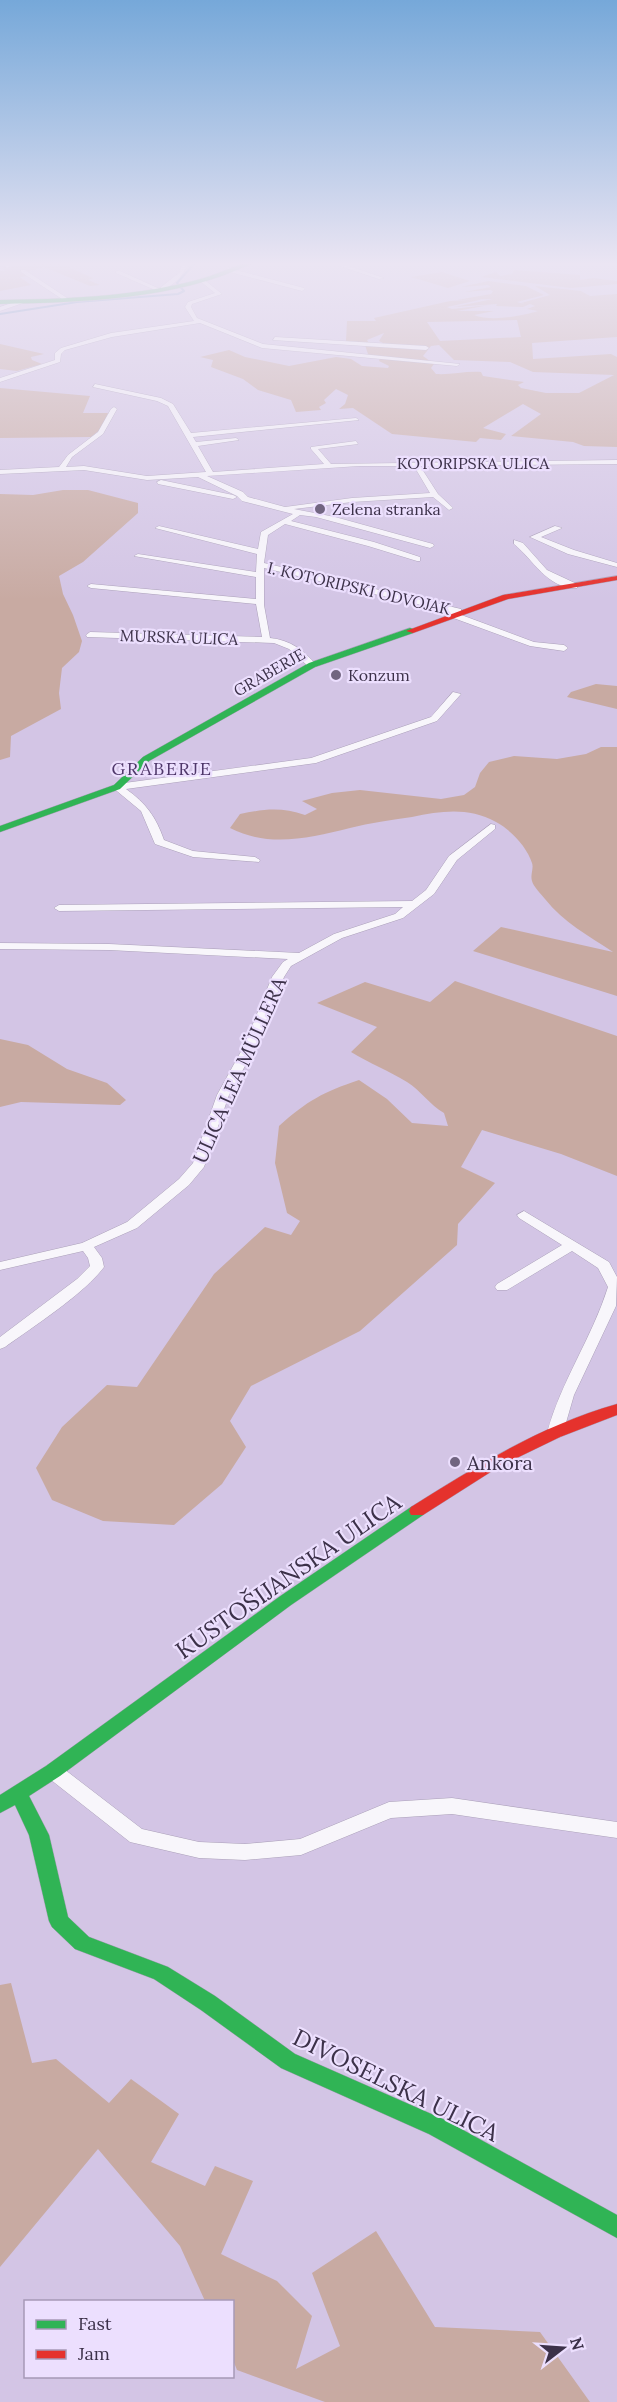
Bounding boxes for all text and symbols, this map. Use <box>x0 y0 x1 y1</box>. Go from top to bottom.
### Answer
street label: KOTORIPSKA ULICA <box>397 453 550 473</box>
place label: Zelena stranka <box>332 499 441 519</box>
marker: Zelena stranka <box>313 502 327 516</box>
street label: I. KOTORIPSKI ODVOJAK <box>265 557 453 619</box>
street label: MURSKA ULICA <box>119 625 240 649</box>
street label: GRABERJE <box>230 644 308 700</box>
place label: Konzum <box>348 665 410 685</box>
marker: Konzum <box>329 668 343 682</box>
district label: GRABERJE <box>111 757 213 780</box>
street label: ULICA LEA MÜLLERA <box>187 972 292 1167</box>
place label: Ankora <box>466 1450 533 1475</box>
marker: Ankora <box>448 1455 462 1469</box>
street label: KUSTOŠIJANSKA ULICA <box>169 1485 408 1666</box>
street label: DIVOSELSKA ULICA <box>288 2022 505 2149</box>
legend <box>24 2300 234 2378</box>
text: Fast <box>78 2312 112 2335</box>
north arrow <box>533 2318 593 2378</box>
text: N <box>566 2335 589 2352</box>
text: Jam <box>77 2342 110 2365</box>

